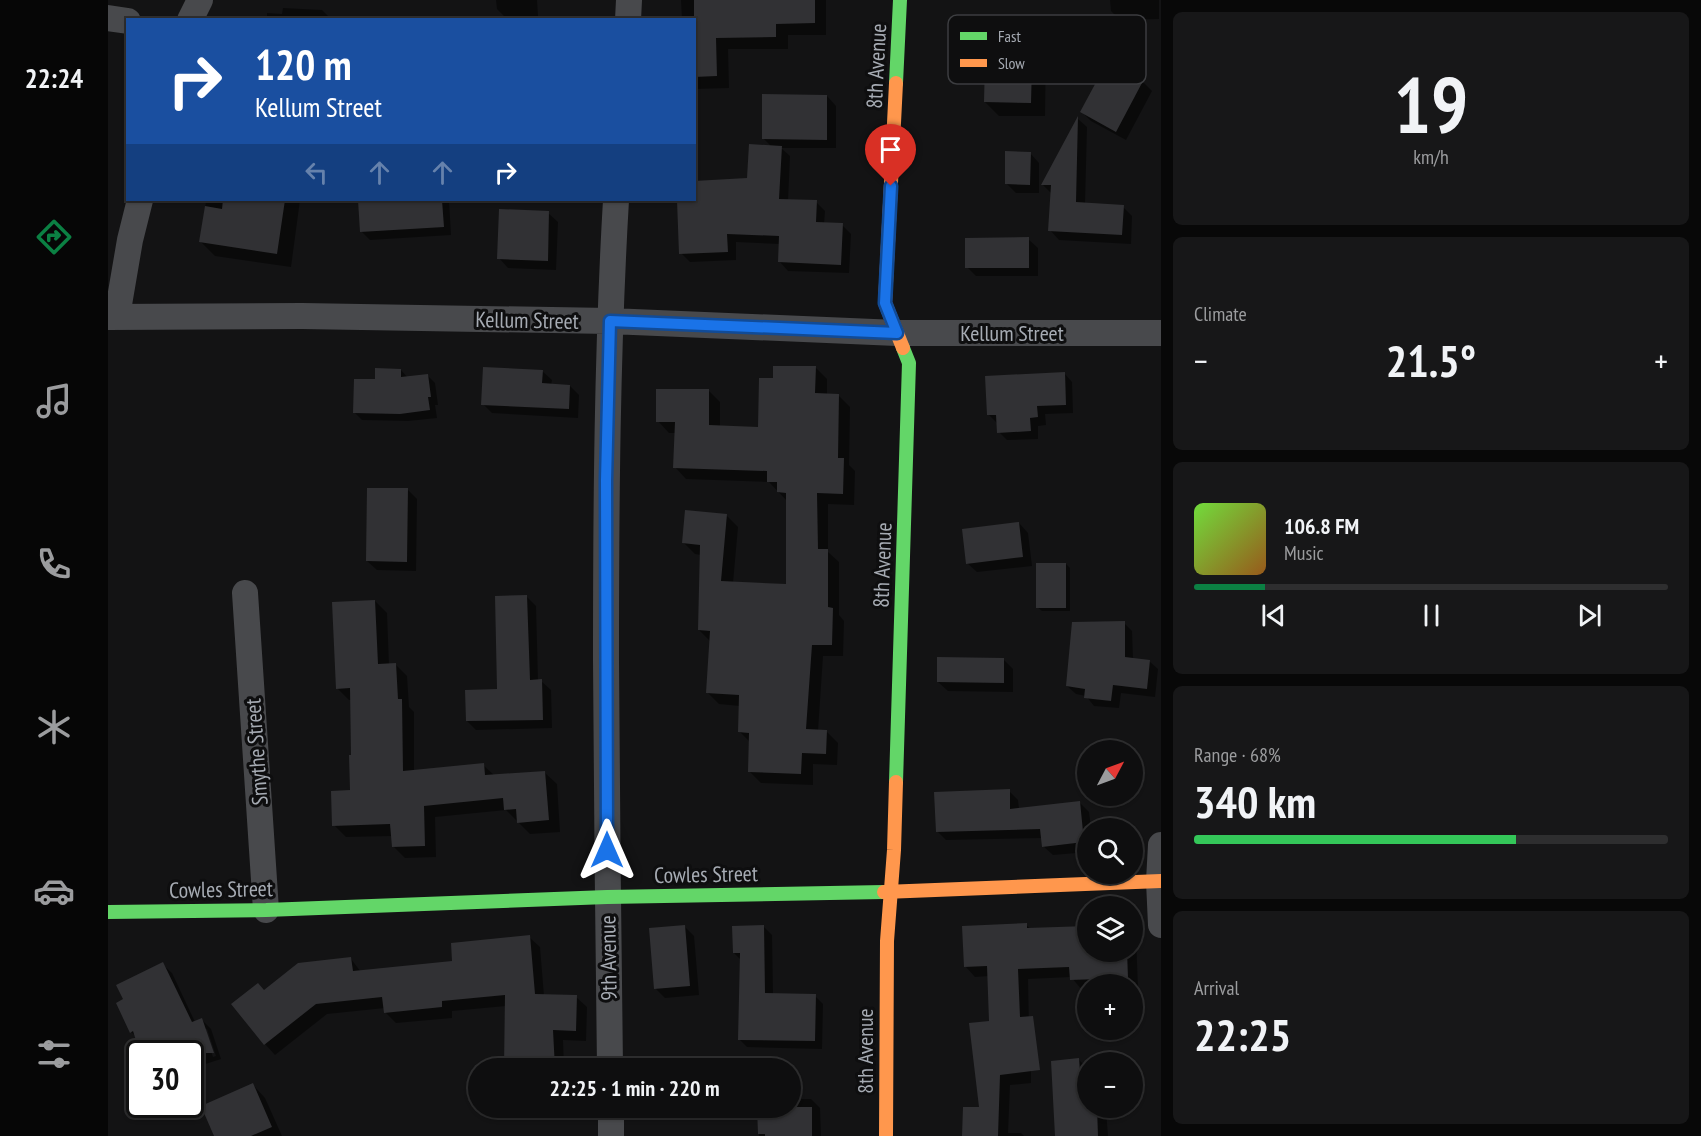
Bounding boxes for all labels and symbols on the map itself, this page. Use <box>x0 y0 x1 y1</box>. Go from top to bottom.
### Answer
legend <box>948 15 1146 84</box>
street label: 8th Avenue <box>860 23 892 109</box>
text: Fast <box>998 26 1021 46</box>
text: Slow <box>998 53 1025 73</box>
pin <box>865 124 916 186</box>
street label: Kellum Street <box>475 305 579 335</box>
street label: Kellum Street <box>960 319 1064 347</box>
street label: 8th Avenue <box>867 522 897 608</box>
street label: Smythe Street <box>238 698 274 806</box>
north arrow <box>1077 740 1143 806</box>
position arrow <box>575 818 639 882</box>
street label: Cowles Street <box>654 859 758 889</box>
street label: Cowles Street <box>169 874 273 904</box>
street label: 9th Avenue <box>593 915 623 1001</box>
street label: 8th Avenue <box>851 1008 879 1094</box>
speed limit sign: 30 <box>126 1040 204 1118</box>

